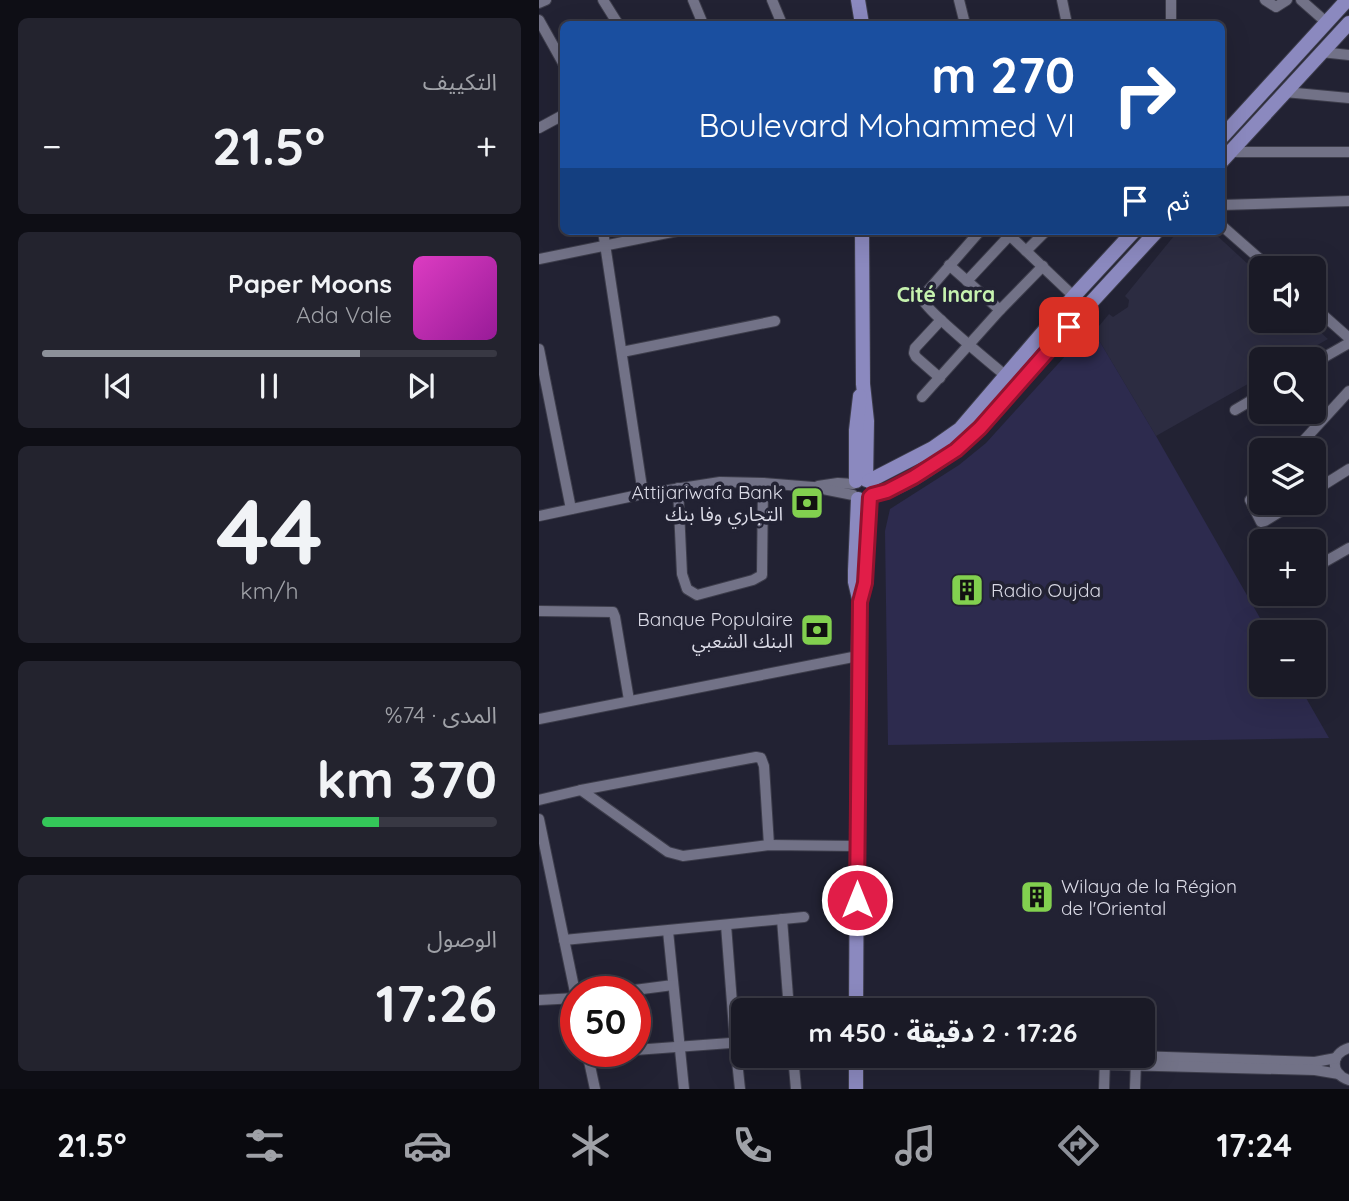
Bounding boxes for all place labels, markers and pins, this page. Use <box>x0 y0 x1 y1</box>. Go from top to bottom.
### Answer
pin <box>1039 297 1099 357</box>
place label: Attijariwafa Bank التجاري وفا بنك <box>631 480 783 529</box>
bank icon: Attijariwafa Bank التجاري وفا بنك <box>788 484 826 522</box>
building icon: Radio Oujda <box>948 571 986 609</box>
place label: Radio Oujda <box>991 578 1101 602</box>
place label: Banque Populaire البنك الشعبي <box>637 607 793 656</box>
bank icon: Banque Populaire البنك الشعبي <box>798 611 836 649</box>
place label: Wilaya de la Région de l'Oriental <box>1061 874 1237 920</box>
building icon: Wilaya de la Région de l'Oriental <box>1018 878 1056 916</box>

